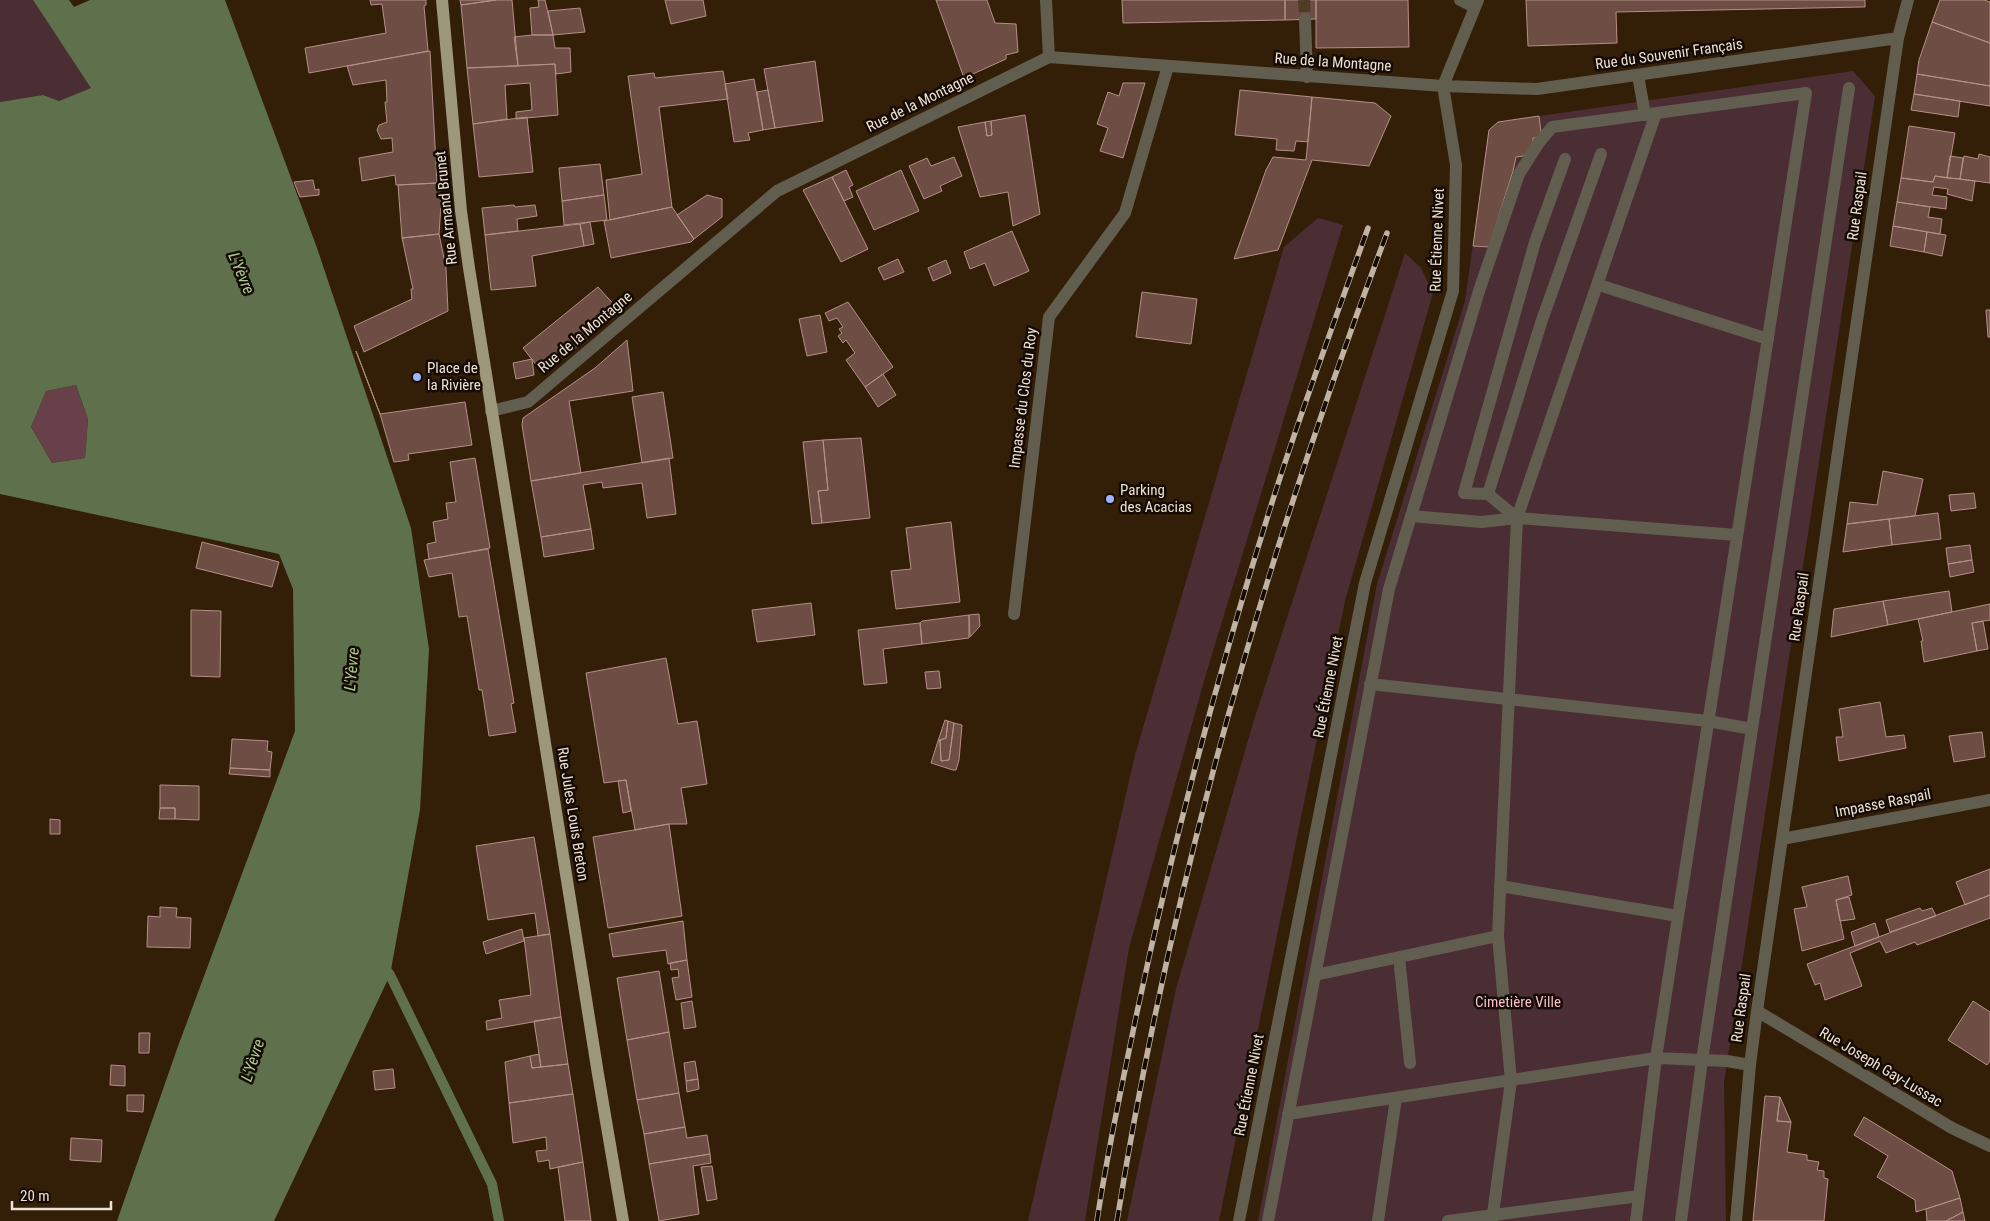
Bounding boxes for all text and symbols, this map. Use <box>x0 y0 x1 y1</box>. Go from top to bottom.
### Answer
street label: Rue du Souvenir Français <box>1594 35 1744 73</box>
street label: Rue de la Montagne <box>1274 49 1392 75</box>
street label: Rue de la Montagne <box>863 68 977 136</box>
street label: Rue Armand Brunet <box>431 150 461 266</box>
street label: Rue Raspail <box>1843 171 1871 241</box>
street label: Rue Étienne Nivet <box>1426 188 1448 292</box>
water label: L'Yèvre <box>224 250 259 297</box>
street label: Rue de la Montagne <box>534 287 636 377</box>
street label: Impasse du Clos du Roy <box>1005 327 1041 469</box>
place label: Place de la Rivière <box>427 359 481 394</box>
marker: Place de la Rivière <box>411 371 423 383</box>
place label: Parking des Acacias <box>1120 481 1192 516</box>
marker: Parking des Acacias <box>1104 493 1116 505</box>
street label: Rue Raspail <box>1785 572 1813 642</box>
street label: Rue Étienne Nivet <box>1309 634 1347 740</box>
water label: L'Yèvre <box>340 647 363 691</box>
street label: Rue Jules Louis Breton <box>554 746 592 882</box>
street label: Impasse Raspail <box>1834 785 1932 821</box>
street label: Rue Raspail <box>1727 973 1755 1043</box>
park label: Cimetière Ville <box>1475 993 1561 1011</box>
street label: Rue Joseph Gay-Lussac <box>1816 1023 1946 1111</box>
street label: Rue Étienne Nivet <box>1230 1032 1268 1138</box>
water label: L'Yèvre <box>237 1037 268 1084</box>
scale bar <box>12 1178 111 1210</box>
text: 20 m <box>20 1187 50 1205</box>

